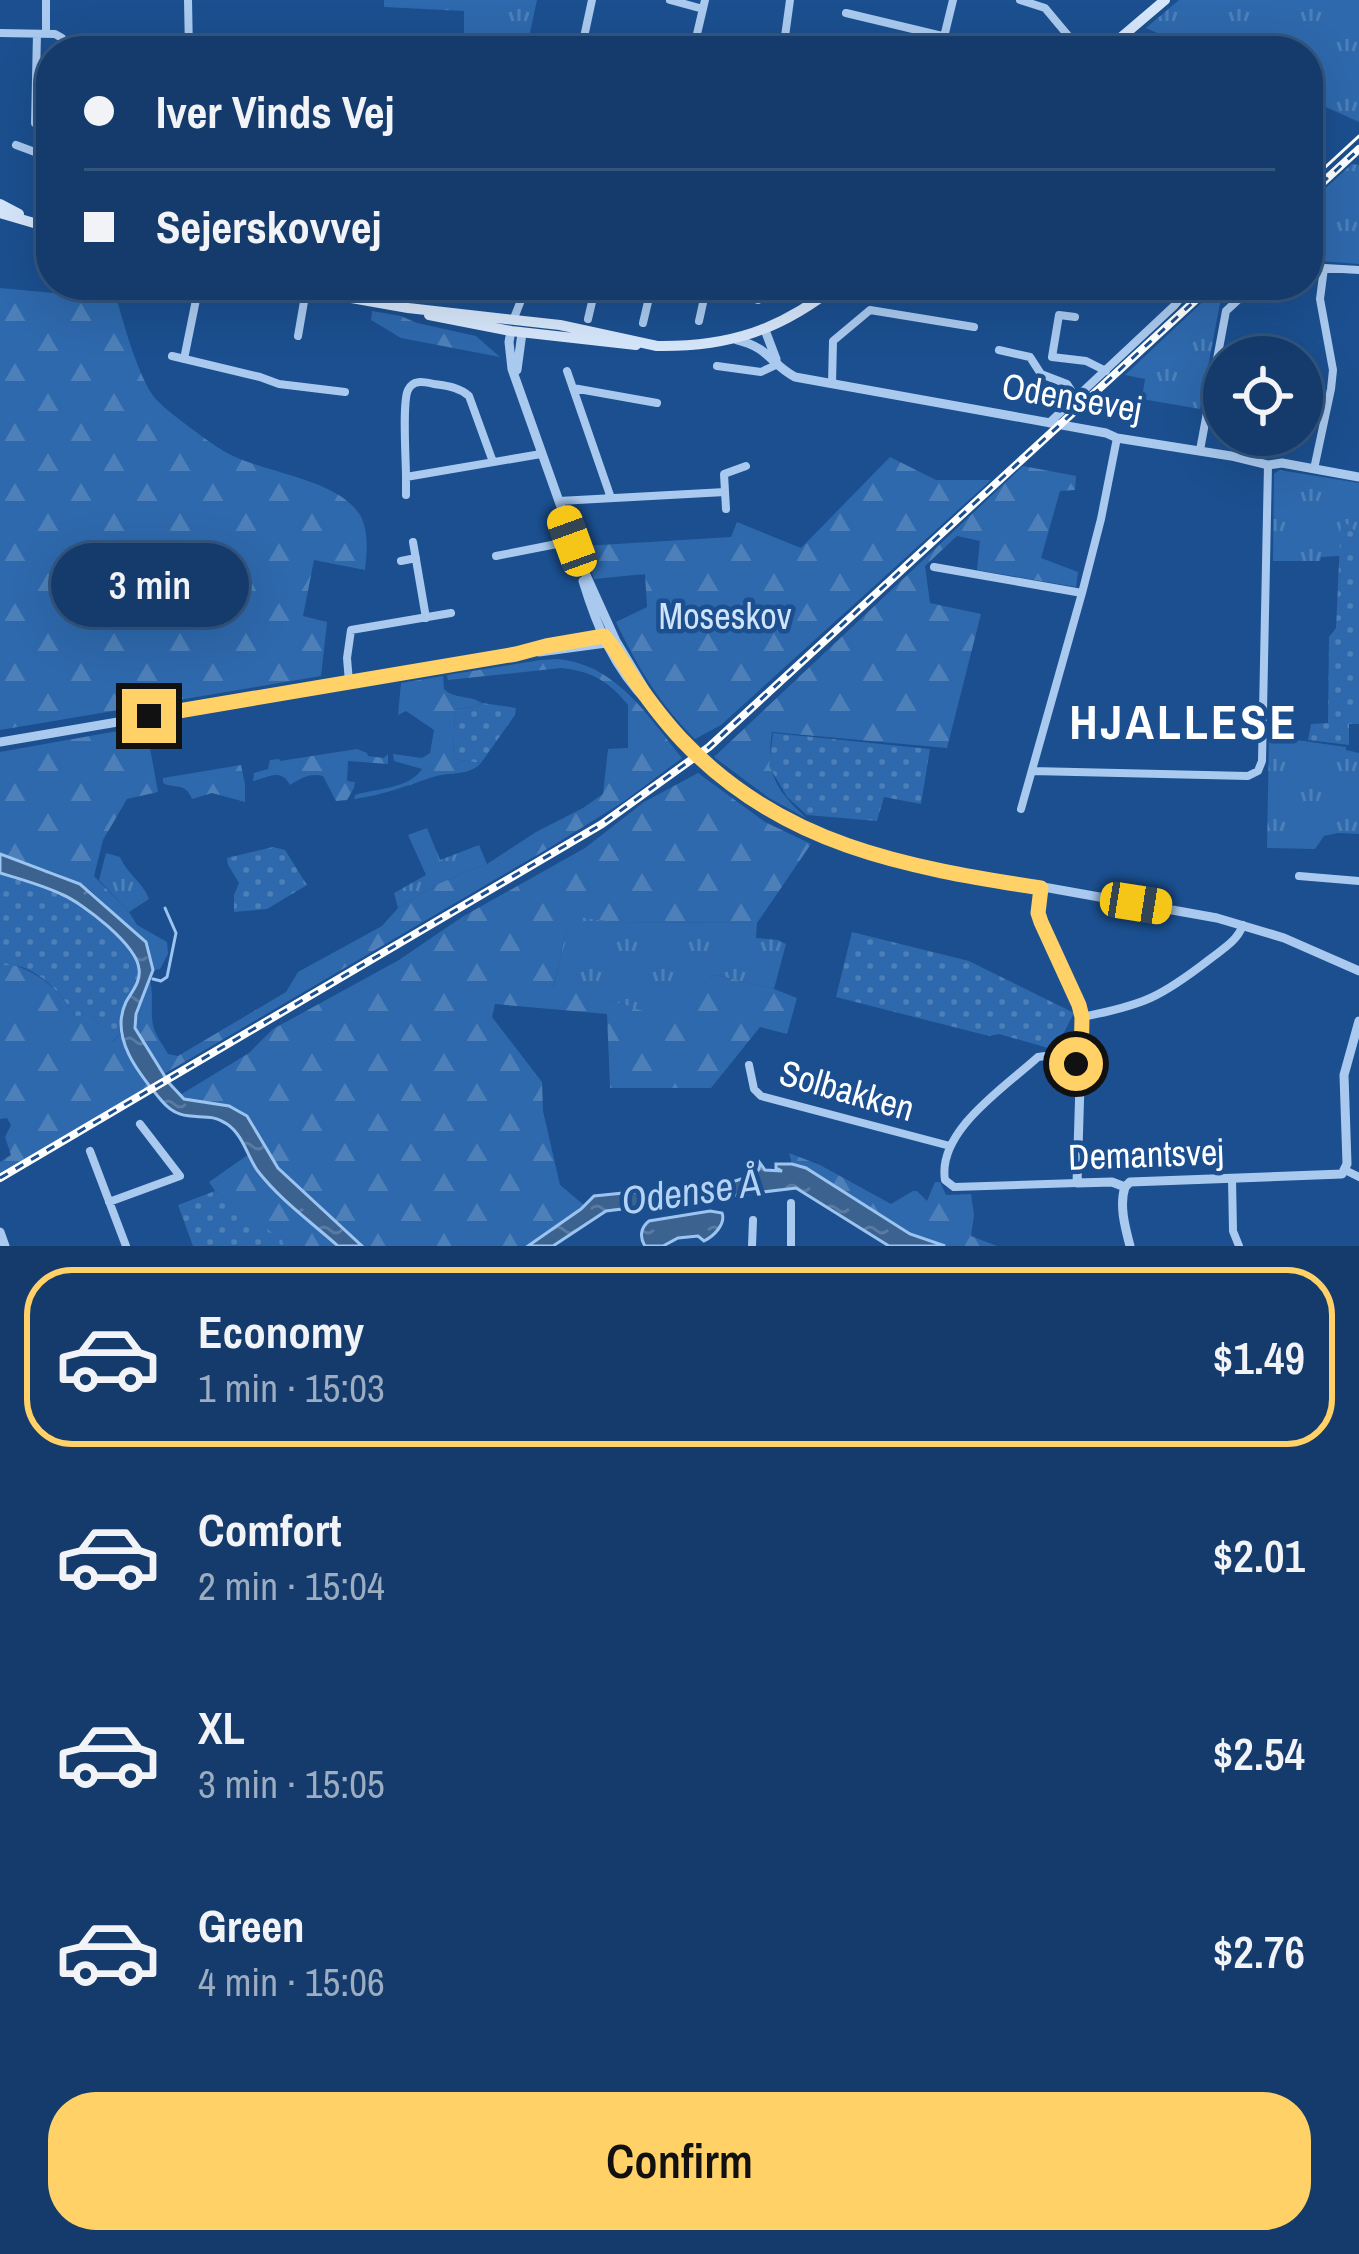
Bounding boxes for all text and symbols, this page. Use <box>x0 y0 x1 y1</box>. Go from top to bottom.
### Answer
text: Iver Vinds Vej <box>156 81 395 142</box>
text: Sejerskovvej <box>156 196 382 257</box>
map controls <box>1203 336 1323 456</box>
button: locate <box>1203 336 1323 456</box>
street label: Odensevej <box>998 361 1146 433</box>
car <box>543 501 601 581</box>
callout: 3 min <box>50 542 248 626</box>
text: 3 min <box>109 559 191 611</box>
park label: Moseskov <box>659 592 792 640</box>
route end <box>122 689 176 743</box>
district label: HJALLESE <box>1069 689 1299 754</box>
car <box>1098 880 1174 926</box>
route start <box>1049 1037 1103 1091</box>
street label: Solbakken <box>774 1048 920 1132</box>
street label: Demantsvej <box>1067 1127 1225 1181</box>
water label: Odense Å <box>618 1156 764 1226</box>
text: Economy <box>198 1301 364 1362</box>
icon: car <box>54 1303 162 1411</box>
text: $1.49 <box>1213 1327 1305 1388</box>
text: 1 min · 15:03 <box>198 1362 385 1414</box>
text: Comfort <box>198 1499 341 1560</box>
icon: car <box>54 1501 162 1609</box>
text: $2.01 <box>1213 1525 1305 1586</box>
text: 2 min · 15:04 <box>198 1560 385 1612</box>
text: XL <box>198 1697 245 1758</box>
icon: car <box>54 1699 162 1807</box>
text: $2.54 <box>1213 1723 1305 1784</box>
text: 3 min · 15:05 <box>198 1758 385 1810</box>
text: Green <box>198 1895 305 1956</box>
icon: car <box>54 1897 162 2005</box>
text: $2.76 <box>1213 1921 1305 1982</box>
text: 4 min · 15:06 <box>198 1956 385 2008</box>
button: Confirm <box>48 2092 1311 2230</box>

